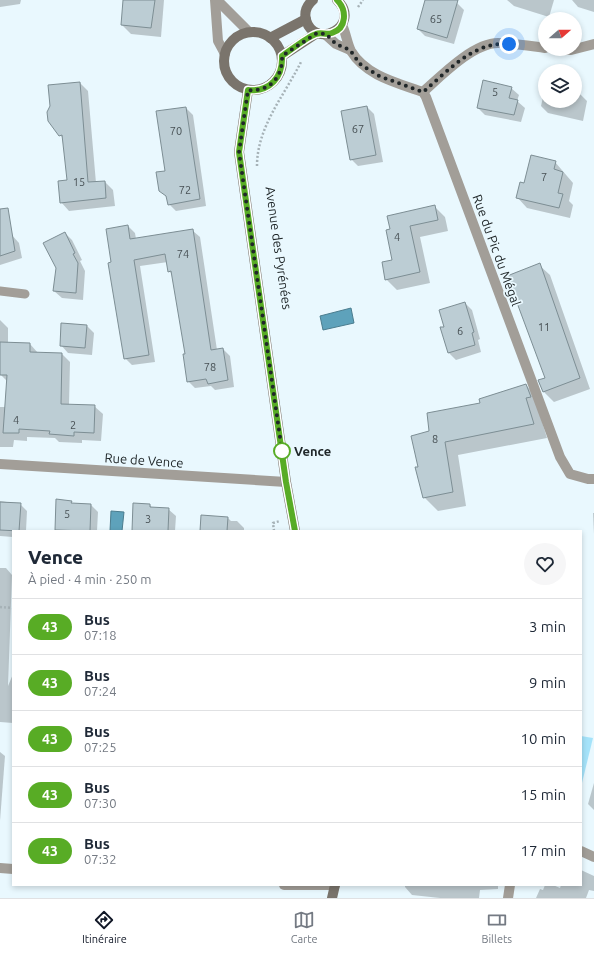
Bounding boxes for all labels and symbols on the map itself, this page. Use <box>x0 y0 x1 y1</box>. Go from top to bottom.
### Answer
north arrow <box>538 12 582 56</box>
house number: 65 <box>430 13 442 25</box>
your location <box>499 34 519 54</box>
house number: 5 <box>492 86 498 98</box>
house number: 67 <box>352 123 364 135</box>
house number: 70 <box>170 125 182 137</box>
house number: 7 <box>541 171 547 183</box>
house number: 15 <box>73 176 85 188</box>
house number: 72 <box>179 184 191 196</box>
street label: Avenue des Pyrénées <box>263 186 295 311</box>
street label: Rue du Pic du Mégal <box>470 192 524 308</box>
house number: 4 <box>394 231 400 243</box>
house number: 74 <box>177 248 189 260</box>
house number: 11 <box>538 321 550 333</box>
house number: 6 <box>457 325 463 337</box>
house number: 78 <box>204 361 216 373</box>
house number: 4 <box>13 414 19 426</box>
house number: 2 <box>70 419 76 431</box>
house number: 8 <box>432 433 438 445</box>
marker: Vence <box>273 442 291 460</box>
place label: Vence <box>294 444 331 458</box>
street label: Rue de Vence <box>104 450 184 470</box>
house number: 5 <box>64 508 70 520</box>
house number: 3 <box>145 513 151 525</box>

